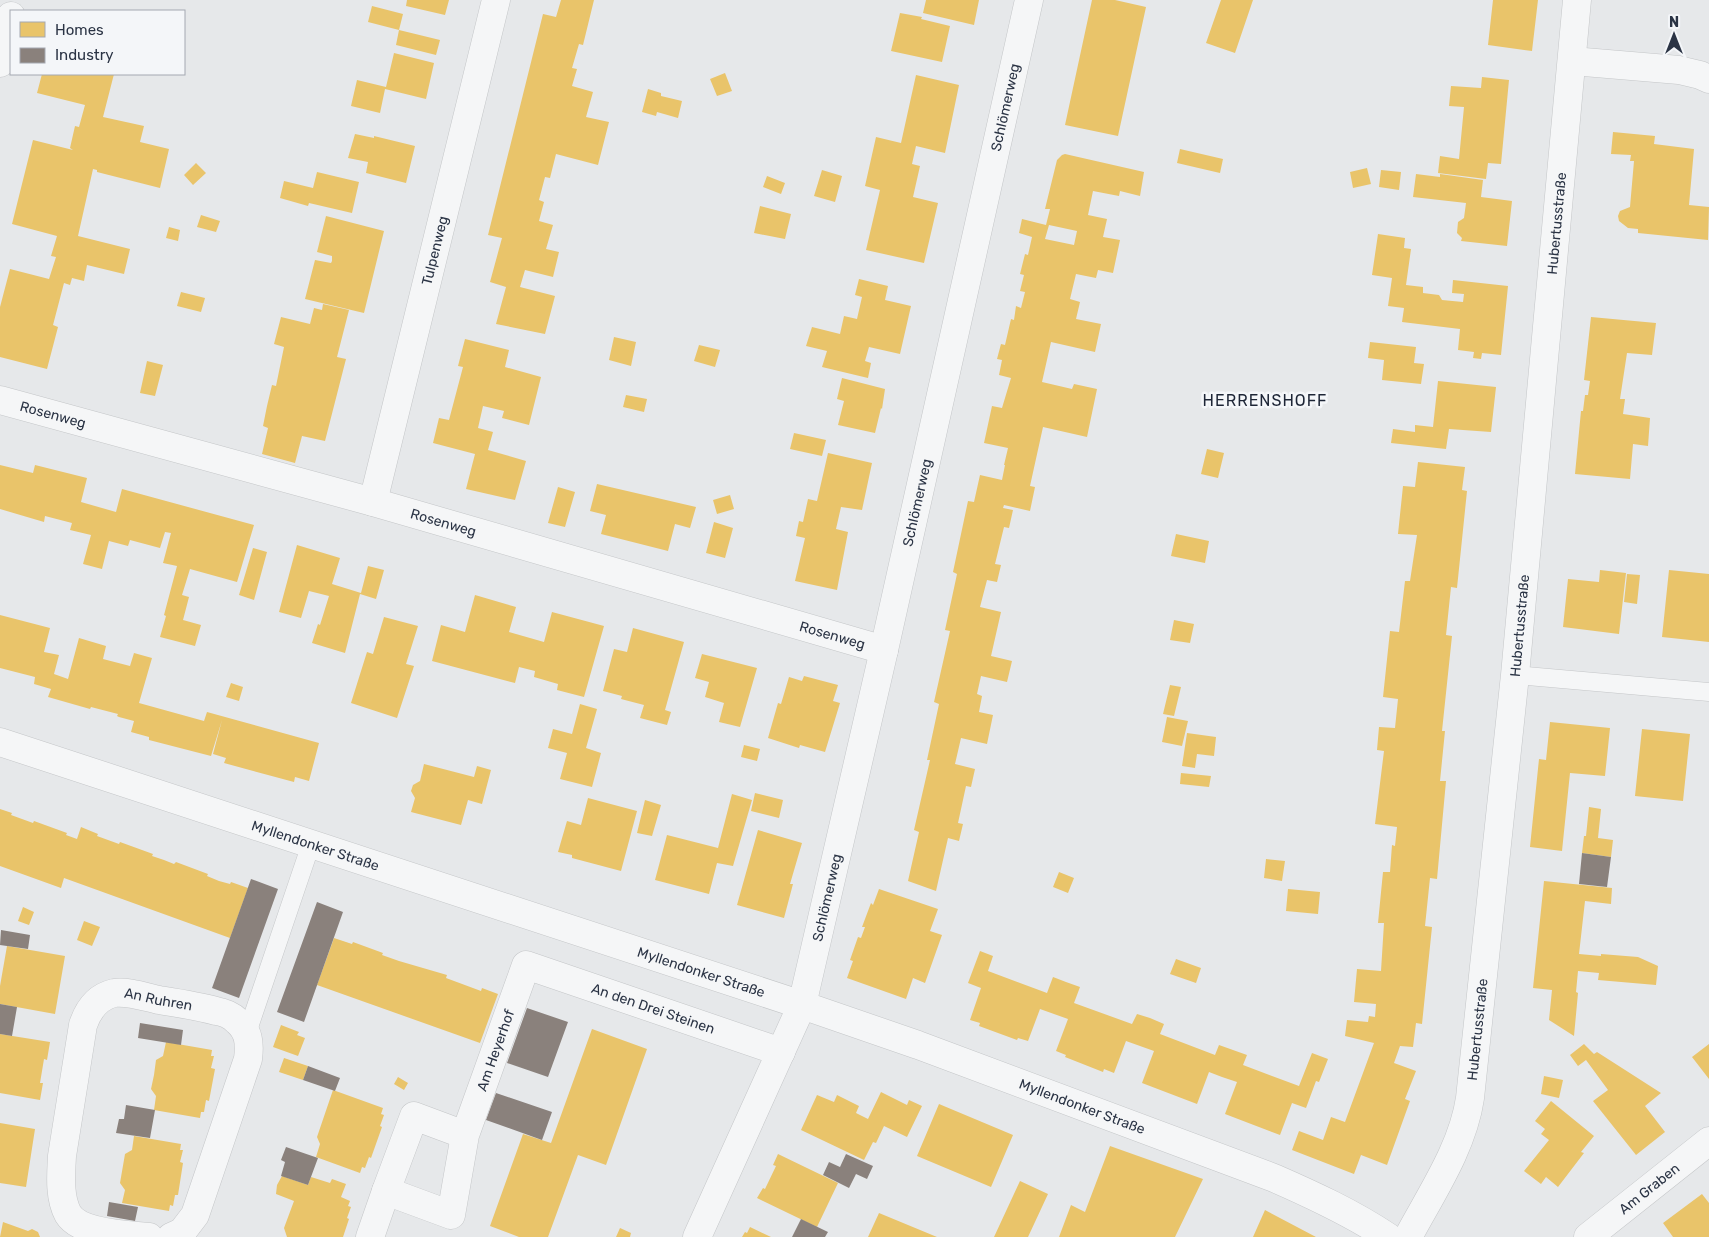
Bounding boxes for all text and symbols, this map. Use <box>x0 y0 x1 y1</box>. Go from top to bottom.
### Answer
legend <box>10 10 185 75</box>
north arrow <box>1649 10 1699 60</box>
text: N <box>1669 14 1679 31</box>
text: Homes <box>55 21 104 39</box>
text: Industry <box>55 46 114 64</box>
street label: Schlömerweg <box>988 62 1024 153</box>
street label: Hubertusstraße <box>1544 171 1570 275</box>
street label: Tulpenweg <box>418 214 452 287</box>
district label: HERRENSHOFF <box>1203 391 1327 410</box>
street label: Rosenweg <box>18 398 88 432</box>
street label: Schlömerweg <box>899 457 935 548</box>
street label: Rosenweg <box>408 505 478 540</box>
street label: Hubertusstraße <box>1507 574 1533 678</box>
street label: Rosenweg <box>797 618 867 653</box>
street label: Myllendonker Straße <box>249 817 381 875</box>
street label: Schlömerweg <box>809 852 846 943</box>
street label: Myllendonker Straße <box>635 944 767 1001</box>
street label: Hubertusstraße <box>1464 977 1492 1081</box>
street label: An den Drei Steinen <box>589 980 717 1038</box>
street label: An Ruhren <box>123 985 194 1014</box>
street label: Am Heyerhof <box>473 1007 518 1094</box>
street label: Myllendonker Straße <box>1017 1076 1148 1138</box>
street label: Am Graben <box>1616 1160 1683 1218</box>

